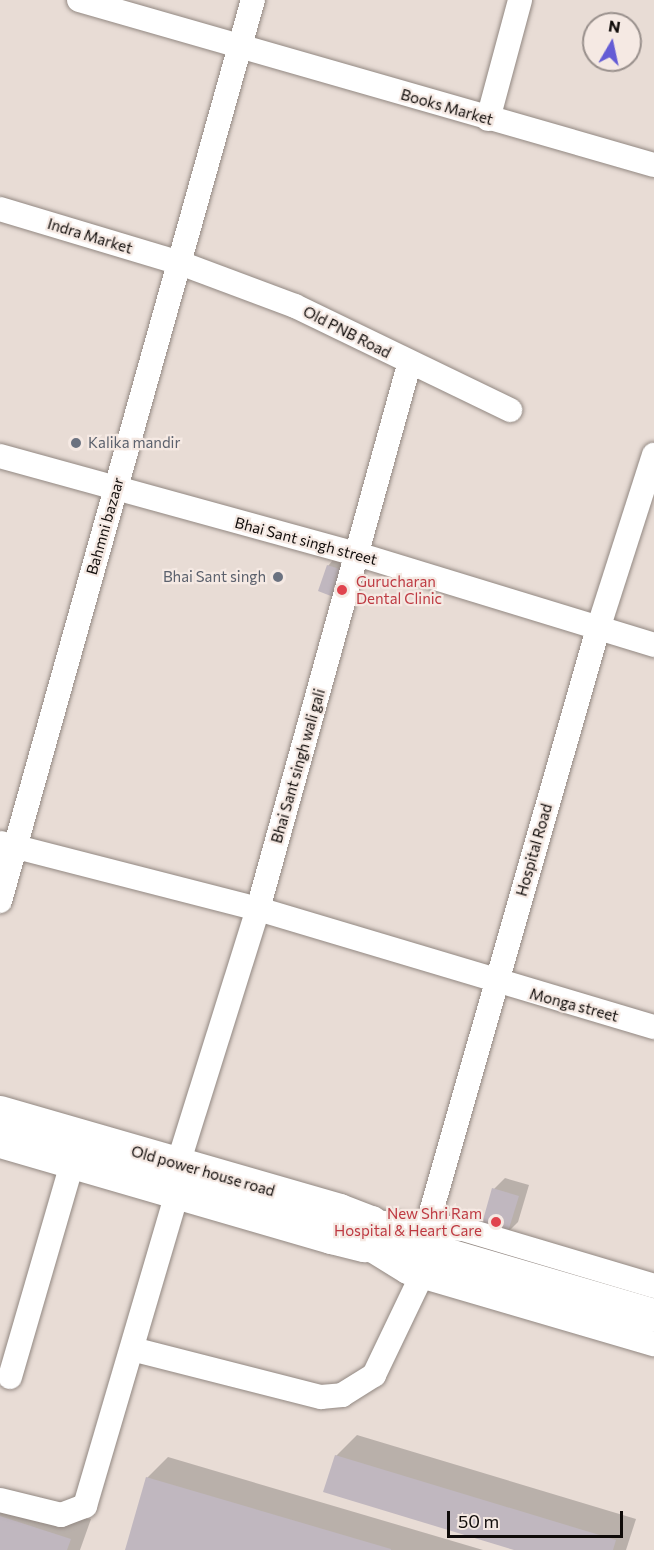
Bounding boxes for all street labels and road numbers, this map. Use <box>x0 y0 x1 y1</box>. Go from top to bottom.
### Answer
street label: Books Market <box>399 85 495 129</box>
street label: Indra Market <box>45 215 135 257</box>
street label: Old PNB Road <box>300 302 394 362</box>
street label: Bahmni bazaar <box>83 475 127 577</box>
street label: Bhai Sant singh street <box>233 513 379 569</box>
street label: Bhai Sant singh wali gali <box>267 687 329 845</box>
street label: Hospital Road <box>512 802 556 898</box>
street label: Monga street <box>528 985 620 1025</box>
street label: Old power house road <box>129 1142 277 1200</box>

